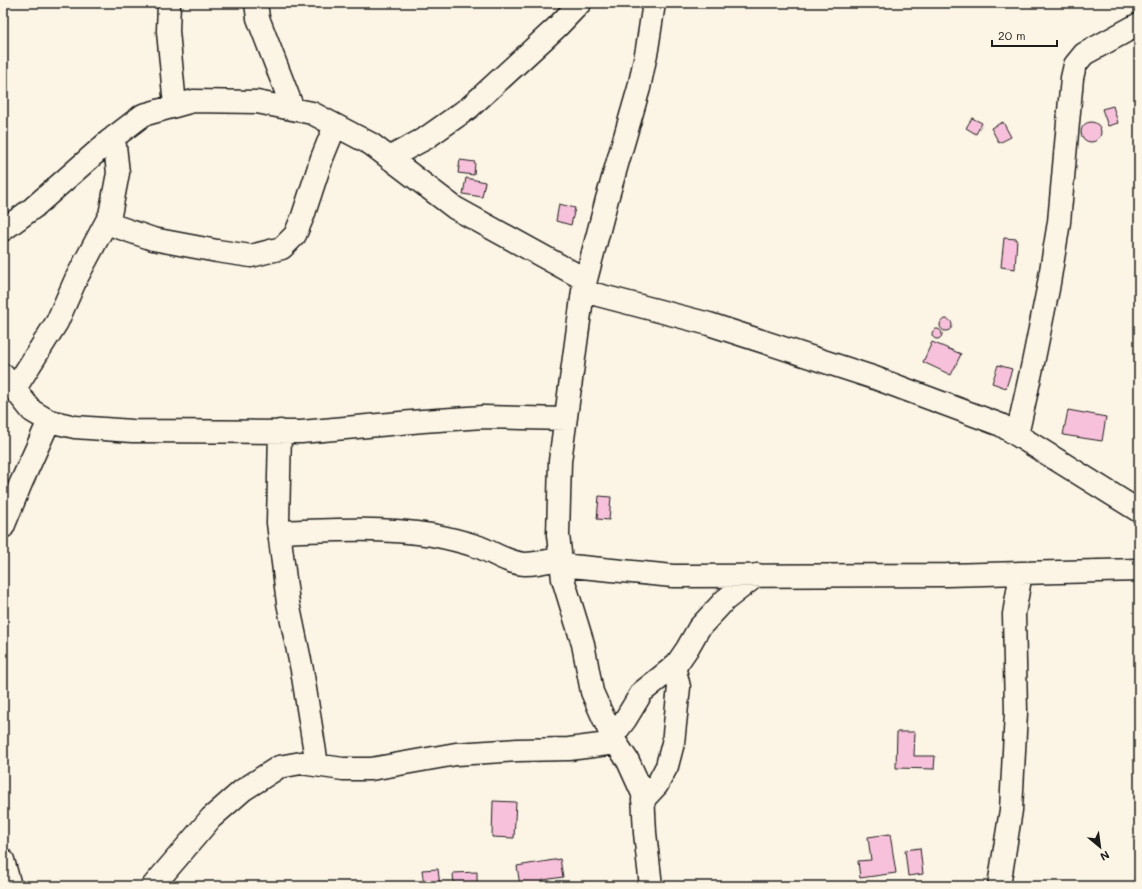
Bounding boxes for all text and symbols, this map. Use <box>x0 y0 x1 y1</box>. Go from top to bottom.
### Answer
scale bar <box>992 22 1057 48</box>
text: 20 m <box>998 27 1026 43</box>
north arrow <box>1080 827 1120 867</box>
text: N <box>1098 848 1112 865</box>

